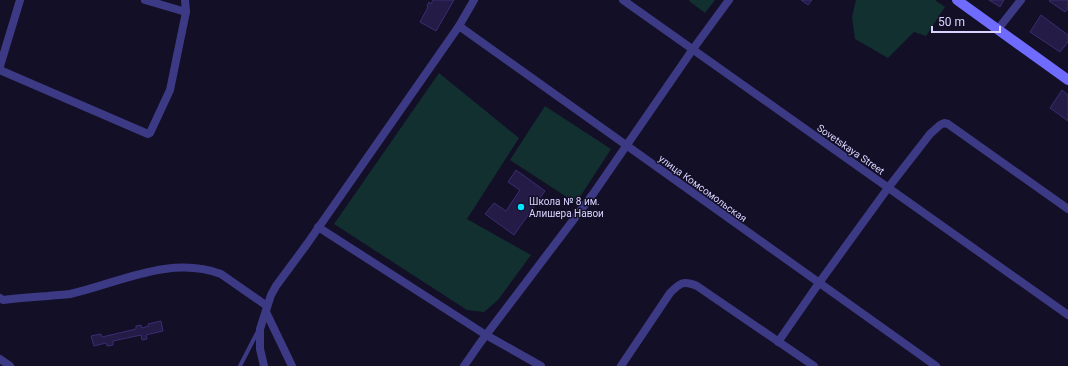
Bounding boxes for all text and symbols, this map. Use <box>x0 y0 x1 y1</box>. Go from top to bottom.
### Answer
scale bar <box>932 8 1000 34</box>
text: 50 m <box>938 15 965 29</box>
street label: Sovetskaya Street <box>815 122 886 177</box>
street label: улица Комсомольская <box>657 153 749 224</box>
place label: Школа № 8 им. Алишера Навои <box>529 196 604 219</box>
marker: Школа № 8 им. Алишера Навои <box>516 202 526 212</box>

